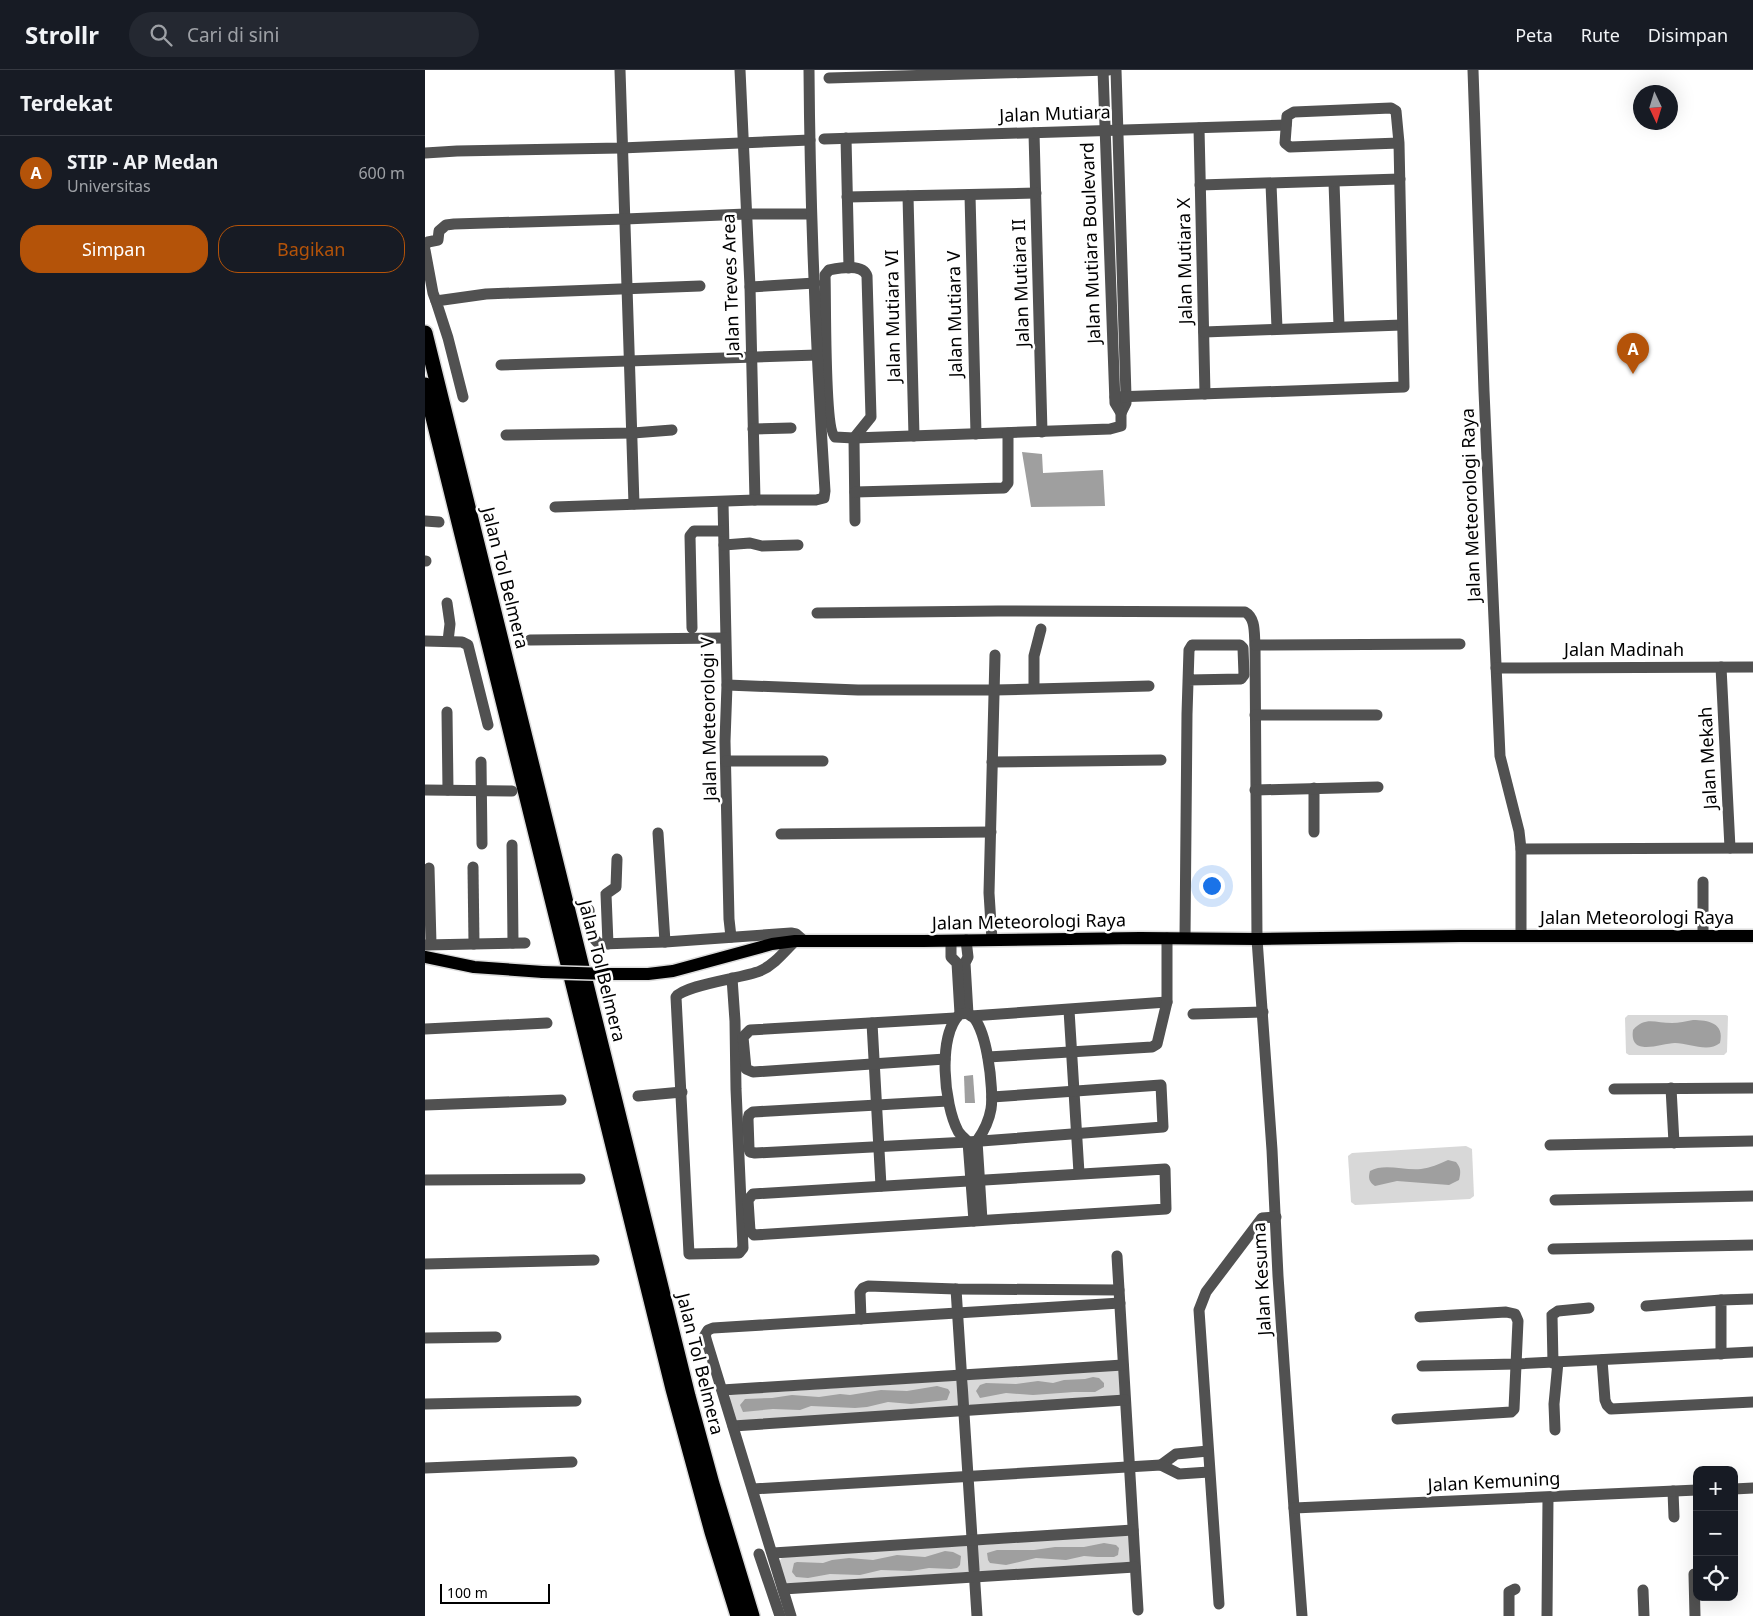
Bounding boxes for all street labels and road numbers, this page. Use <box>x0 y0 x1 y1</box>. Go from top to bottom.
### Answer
street label: Jalan Mutiara <box>997 99 1111 127</box>
street label: Jalan Mutiara Boulevard <box>1074 142 1106 346</box>
street label: Jalan Mutiara X <box>1171 197 1197 327</box>
street label: Jalan Treves Area <box>716 213 745 359</box>
street label: Jalan Mutiara II <box>1006 218 1034 350</box>
street label: Jalan Mutiara VI <box>879 249 905 385</box>
street label: Jalan Mutiara V <box>941 250 967 380</box>
street label: Jalan Meteorologi Raya <box>1455 408 1485 604</box>
street label: Jalan Tol Belmera <box>476 502 535 651</box>
street label: Jalan Meteorologi V <box>695 636 721 803</box>
street label: Jalan Madinah <box>1562 637 1684 661</box>
street label: Jalan Mekah <box>1692 706 1722 812</box>
street label: Jalan Tol Belmera <box>573 895 632 1044</box>
street label: Jalan Meteorologi Raya <box>1538 905 1734 929</box>
street label: Jalan Meteorologi Raya <box>930 907 1126 935</box>
street label: Jalan Kesuma <box>1246 1222 1276 1338</box>
street label: Jalan Tol Belmera <box>671 1288 730 1437</box>
street label: Jalan Kemuning <box>1425 1466 1561 1497</box>

